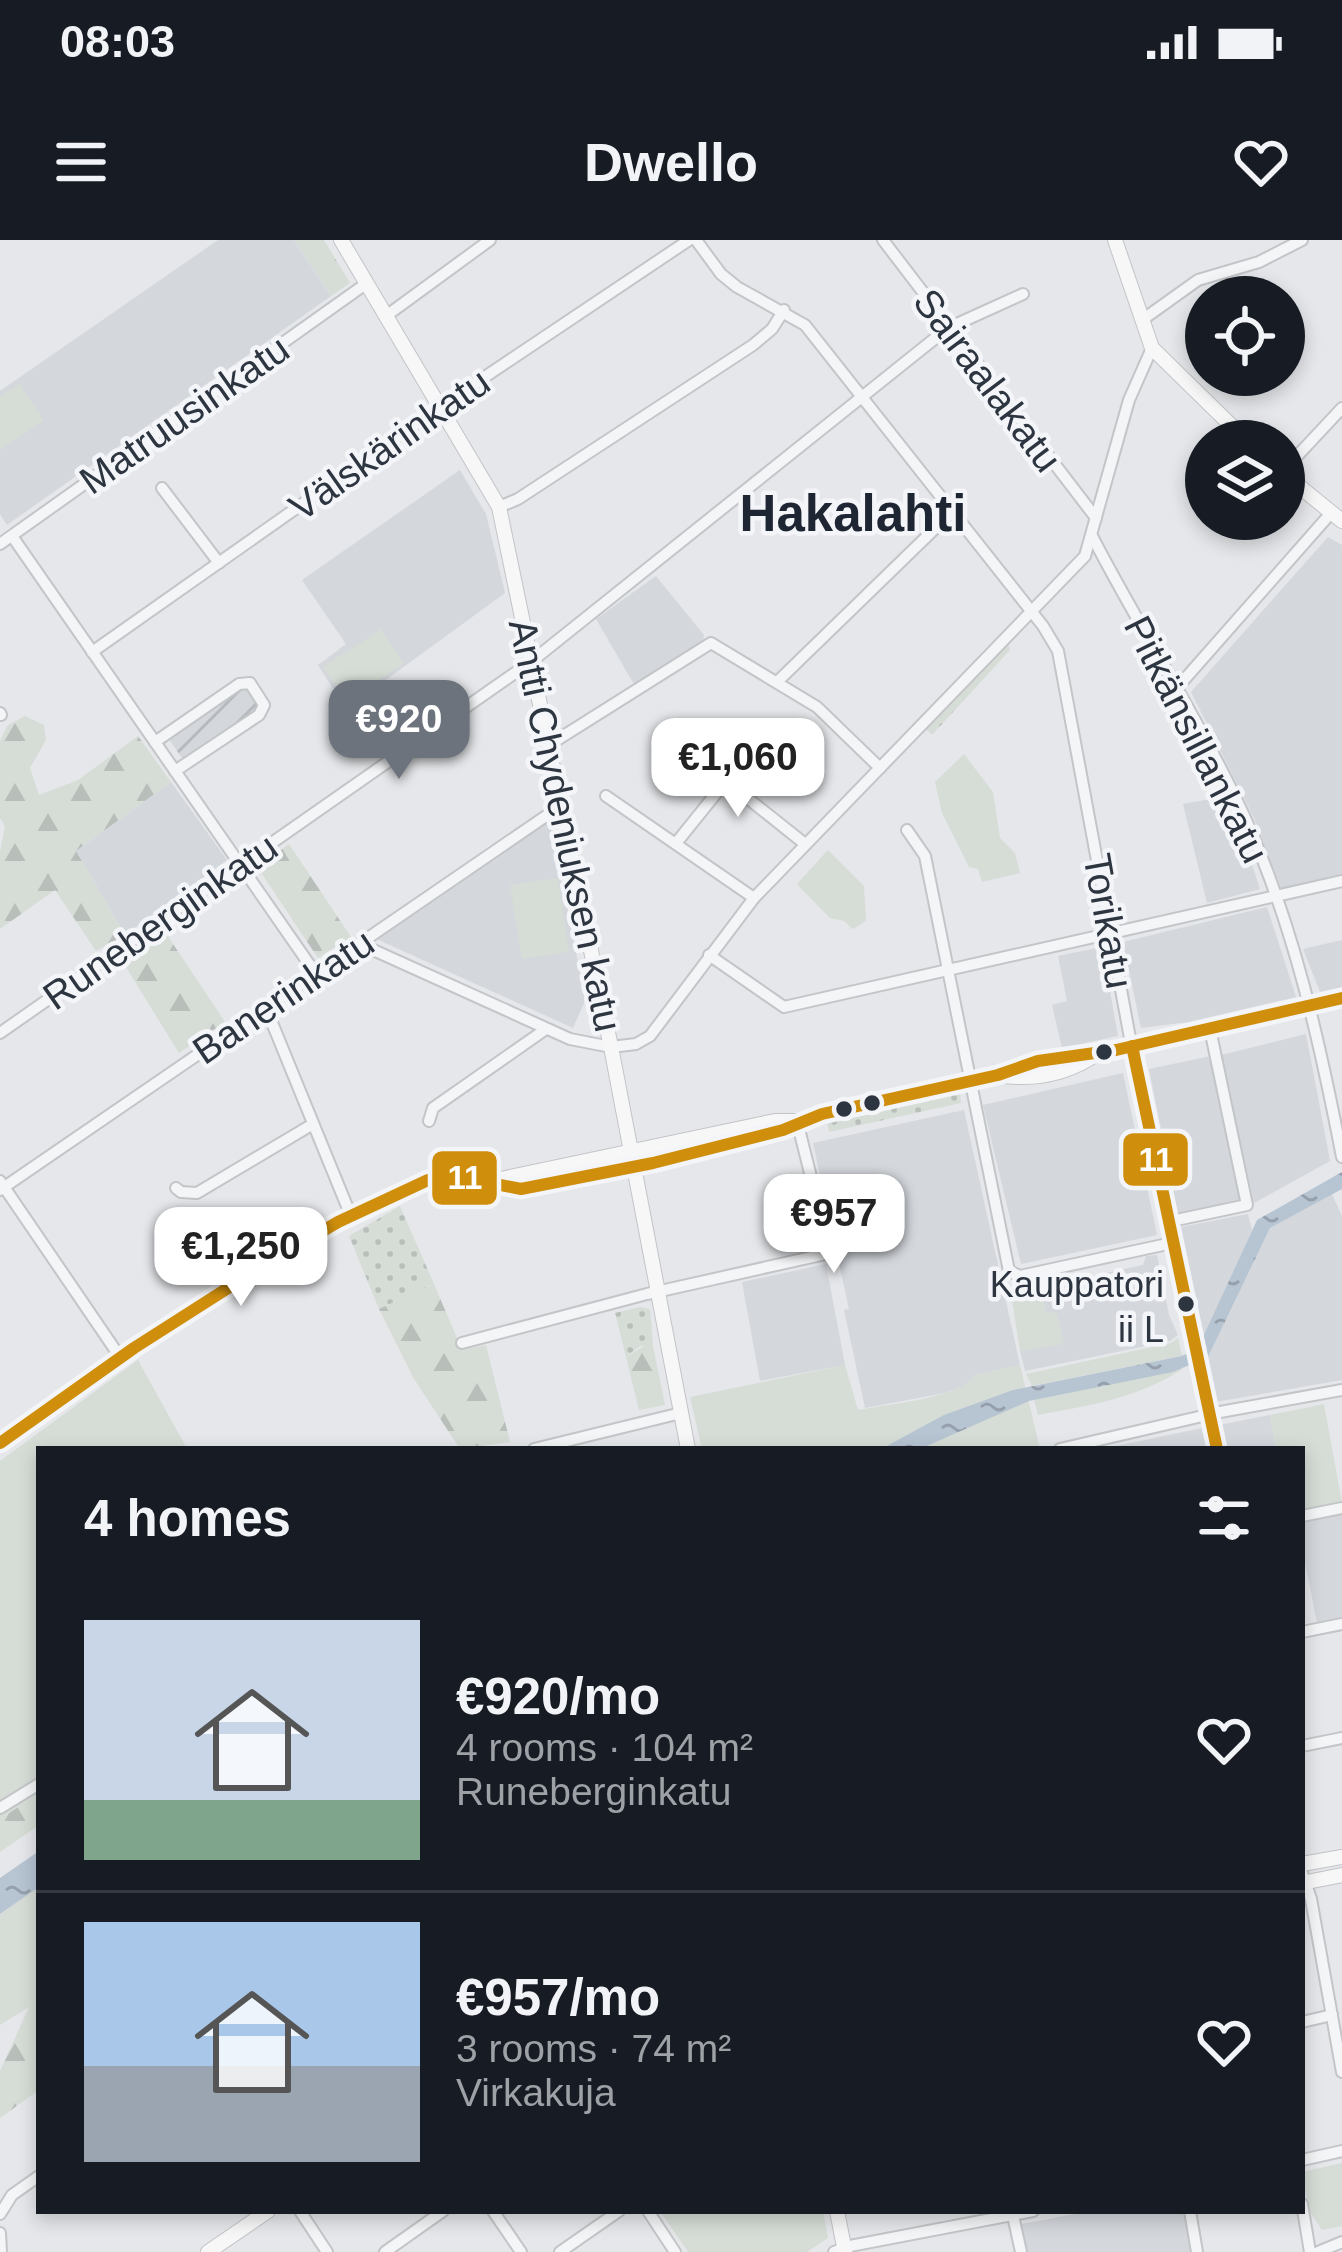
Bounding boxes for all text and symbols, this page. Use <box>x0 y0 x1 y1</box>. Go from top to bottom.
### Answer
text: 08:03 <box>60 16 175 67</box>
icon: menu <box>48 129 114 195</box>
icon: heart <box>1228 129 1294 195</box>
text: Dwello <box>584 132 758 192</box>
map controls <box>1185 276 1305 540</box>
button: locate <box>1185 276 1305 396</box>
street label: Sairaalakatu <box>905 281 1070 480</box>
street label: Matruusinkatu <box>72 327 297 502</box>
street label: Välskärinkatu <box>281 360 498 529</box>
button: layers <box>1185 420 1305 540</box>
district label: Hakalahti <box>740 485 966 542</box>
street label: Pitkänsillankatu <box>1116 609 1277 870</box>
street label: Antti Chydeniuksen katu <box>501 615 630 1035</box>
pin: €920 <box>328 680 470 782</box>
text: €920 <box>356 697 442 740</box>
pin: €1,060 <box>640 718 836 820</box>
text: €1,060 <box>678 735 798 778</box>
street label: Runeberginkatu <box>35 825 285 1018</box>
street label: Torikatu <box>1075 850 1142 992</box>
street label: Banerinkatu <box>185 920 382 1072</box>
unlabelled marker <box>1093 1041 1115 1063</box>
unlabelled marker <box>861 1092 883 1114</box>
unlabelled marker <box>833 1098 855 1120</box>
line badge: 11 <box>1121 1131 1190 1188</box>
text: 11 <box>1139 1141 1173 1178</box>
line badge: 11 <box>430 1149 499 1207</box>
text: 11 <box>448 1159 482 1196</box>
pin: €957 <box>763 1174 905 1276</box>
text: €957 <box>791 1191 877 1234</box>
pin: €1,250 <box>143 1207 339 1309</box>
text: €1,250 <box>181 1224 301 1267</box>
place label: Kauppatori ii L <box>990 1264 1164 1350</box>
marker: Kauppatori ii L <box>1175 1293 1197 1315</box>
icon: filters <box>1191 1485 1257 1551</box>
text: 4 homes <box>84 1490 291 1547</box>
icon: home <box>180 1668 324 1812</box>
text: €920/mo <box>456 1668 660 1725</box>
icon: heart <box>1191 1707 1257 1773</box>
text: 4 rooms · 104 m² <box>456 1726 753 1769</box>
text: Runeberginkatu <box>456 1770 731 1813</box>
text: €957/mo <box>456 1969 660 2026</box>
icon: home <box>180 1970 324 2114</box>
icon: heart <box>1191 2009 1257 2075</box>
text: 3 rooms · 74 m² <box>456 2027 731 2070</box>
text: Virkakuja <box>456 2071 616 2114</box>

